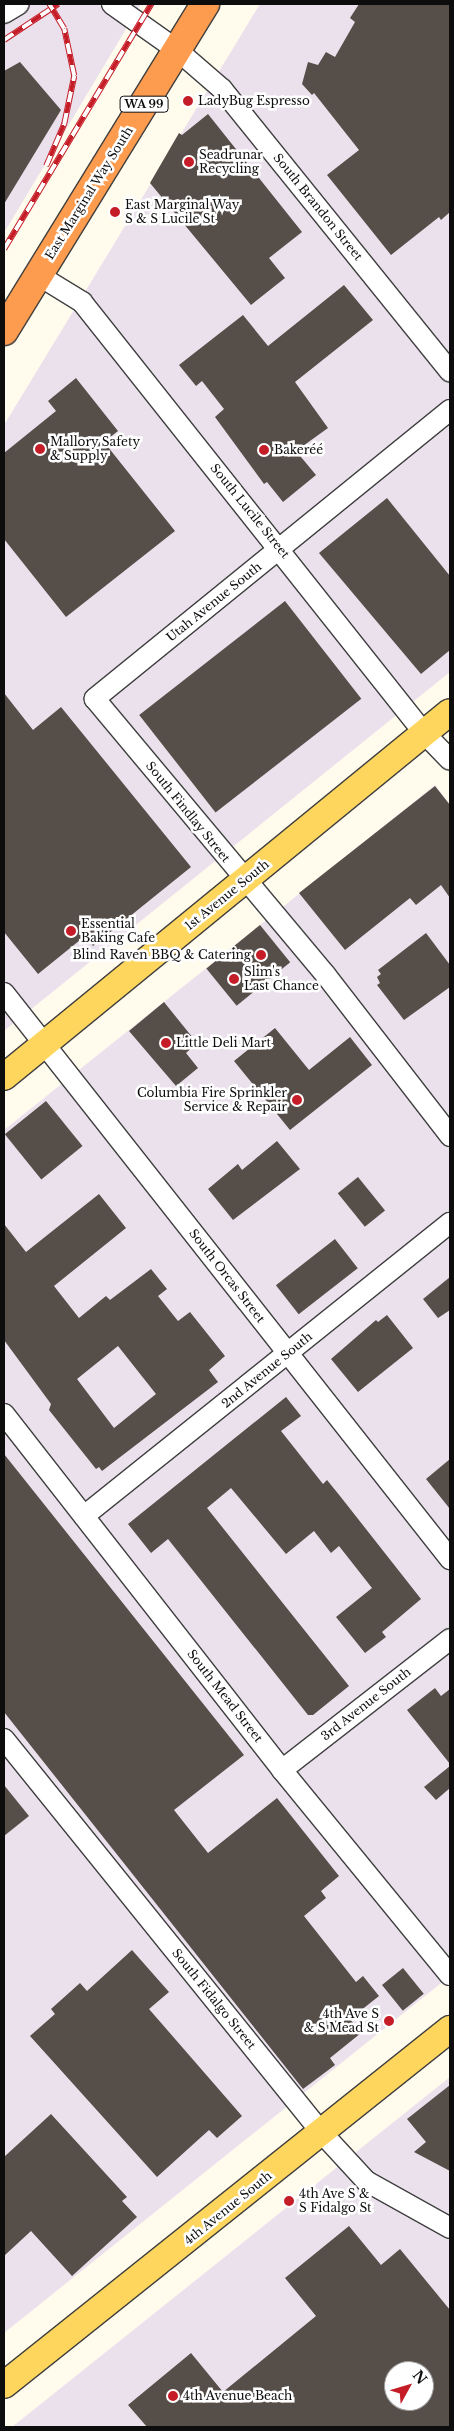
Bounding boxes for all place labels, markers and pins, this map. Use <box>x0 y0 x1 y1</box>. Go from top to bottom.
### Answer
place label: LadyBug Espresso <box>198 94 310 108</box>
marker: LadyBug Espresso <box>182 95 194 107</box>
place label: Seadrunar Recycling <box>199 148 263 176</box>
marker: Seadrunar Recycling <box>183 156 195 168</box>
place label: East Marginal Way S & S Lucile St <box>125 198 240 226</box>
marker: East Marginal Way S & S Lucile St <box>109 206 121 218</box>
place label: Mallory Safety & Supply <box>50 435 140 463</box>
marker: Mallory Safety & Supply <box>34 443 46 455</box>
place label: Bakeréé <box>274 443 323 457</box>
marker: Bakeréé <box>258 444 270 456</box>
place label: Essential Baking Cafe <box>81 917 155 945</box>
marker: Essential Baking Cafe <box>65 925 77 937</box>
place label: Blind Raven BBQ & Catering <box>72 948 251 962</box>
marker: Blind Raven BBQ & Catering <box>255 949 267 961</box>
place label: Slim's Last Chance <box>244 965 319 993</box>
marker: Slim's Last Chance <box>228 973 240 985</box>
place label: Little Deli Mart <box>176 1036 271 1050</box>
marker: Little Deli Mart <box>160 1037 172 1049</box>
place label: Columbia Fire Sprinkler Service & Repair <box>137 1086 287 1114</box>
marker: Columbia Fire Sprinkler Service & Repair <box>291 1094 303 1106</box>
place label: 4th Ave S & S Mead St <box>304 2007 379 2035</box>
marker: 4th Ave S & S Mead St <box>383 2015 395 2027</box>
place label: 4th Ave S & S Fidalgo St <box>299 2187 372 2215</box>
marker: 4th Ave S & S Fidalgo St <box>283 2195 295 2207</box>
place label: 4th Avenue Beach <box>183 2389 293 2403</box>
marker: 4th Avenue Beach <box>167 2390 179 2402</box>

